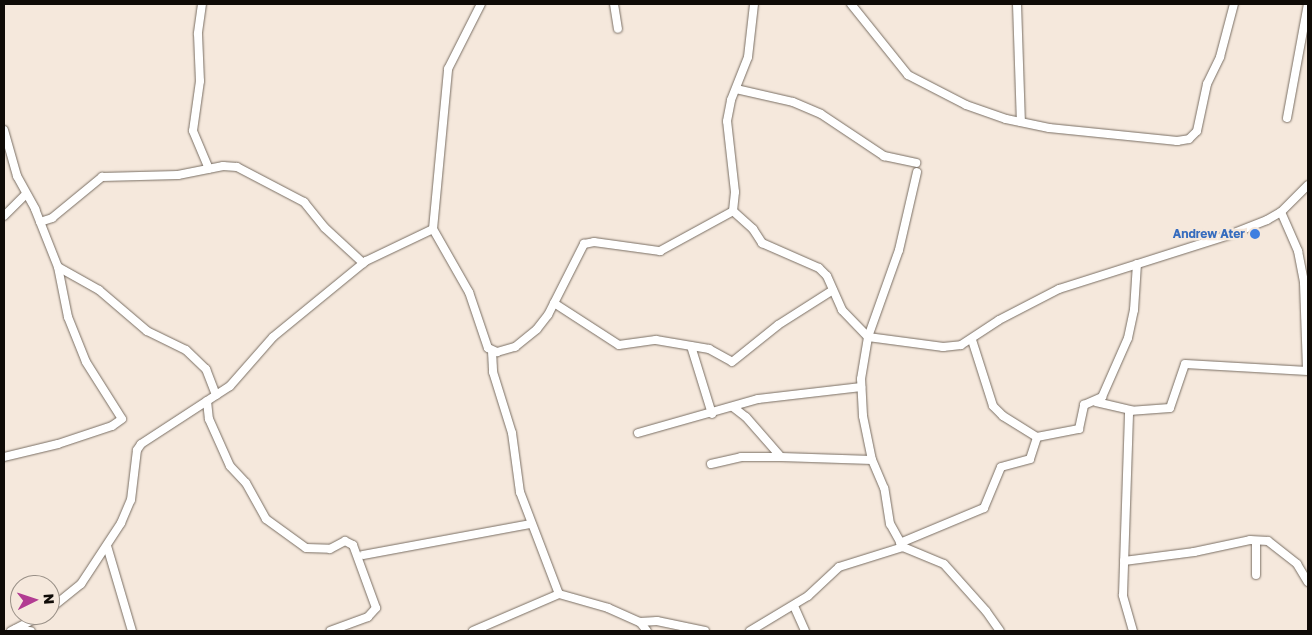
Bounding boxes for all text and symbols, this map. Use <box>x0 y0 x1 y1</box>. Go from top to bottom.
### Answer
place label: Andrew Ater <box>1173 227 1245 241</box>
marker: Andrew Ater <box>1249 228 1261 240</box>
north arrow <box>10 575 60 625</box>
text: N <box>41 593 58 605</box>

